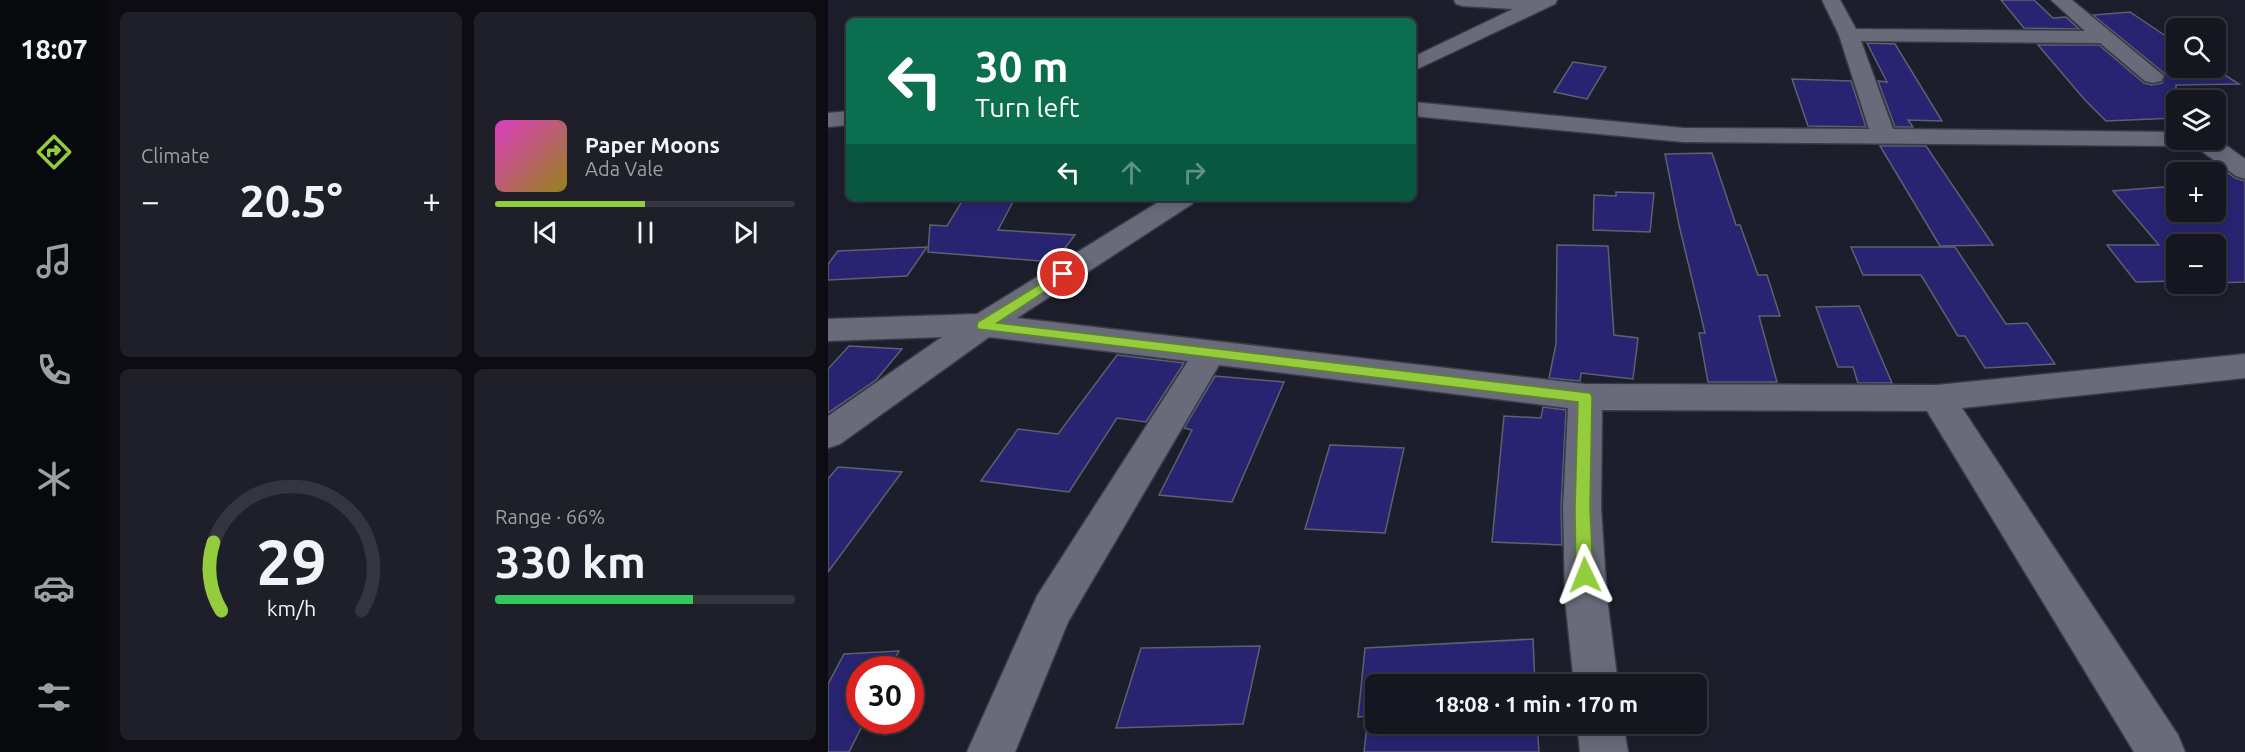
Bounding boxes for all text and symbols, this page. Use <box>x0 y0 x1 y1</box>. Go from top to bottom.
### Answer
map controls <box>2166 18 2226 294</box>
button: search <box>2166 18 2226 78</box>
text: 18:07 <box>20 34 88 64</box>
icon: left <box>876 42 954 120</box>
text: 30 m <box>975 43 1069 90</box>
button: layers <box>2166 90 2226 150</box>
text: Turn left <box>975 92 1079 122</box>
icon: directions <box>33 131 75 173</box>
text: Paper Moons <box>585 132 720 157</box>
text: Climate <box>141 144 210 167</box>
icon: left <box>1052 156 1085 189</box>
icon: ahead <box>1115 156 1148 189</box>
icon: right <box>1178 156 1211 189</box>
text: Ada Vale <box>585 157 663 180</box>
button: + <box>2166 162 2226 222</box>
text: 20.5° <box>239 175 343 226</box>
text: − <box>141 182 160 219</box>
text: + <box>422 182 441 219</box>
icon: previous <box>529 216 562 249</box>
icon: pause <box>629 216 662 249</box>
icon: next <box>729 216 762 249</box>
button: − <box>2166 234 2226 294</box>
icon: music <box>33 240 75 282</box>
pin <box>1037 248 1088 299</box>
icon: arrive <box>1046 257 1079 290</box>
icon: phone <box>33 349 75 391</box>
icon: climate <box>33 458 75 500</box>
text: Range · 66% <box>495 505 605 528</box>
text: 29 <box>256 527 326 597</box>
text: 330 km <box>495 536 646 587</box>
position arrow <box>1553 543 1617 607</box>
icon: car <box>33 567 75 609</box>
text: km/h <box>266 597 316 621</box>
speed limit sign: 30 <box>846 656 924 734</box>
icon: filters <box>33 676 75 718</box>
text: 18:08 · 1 min · 170 m <box>1434 691 1638 716</box>

